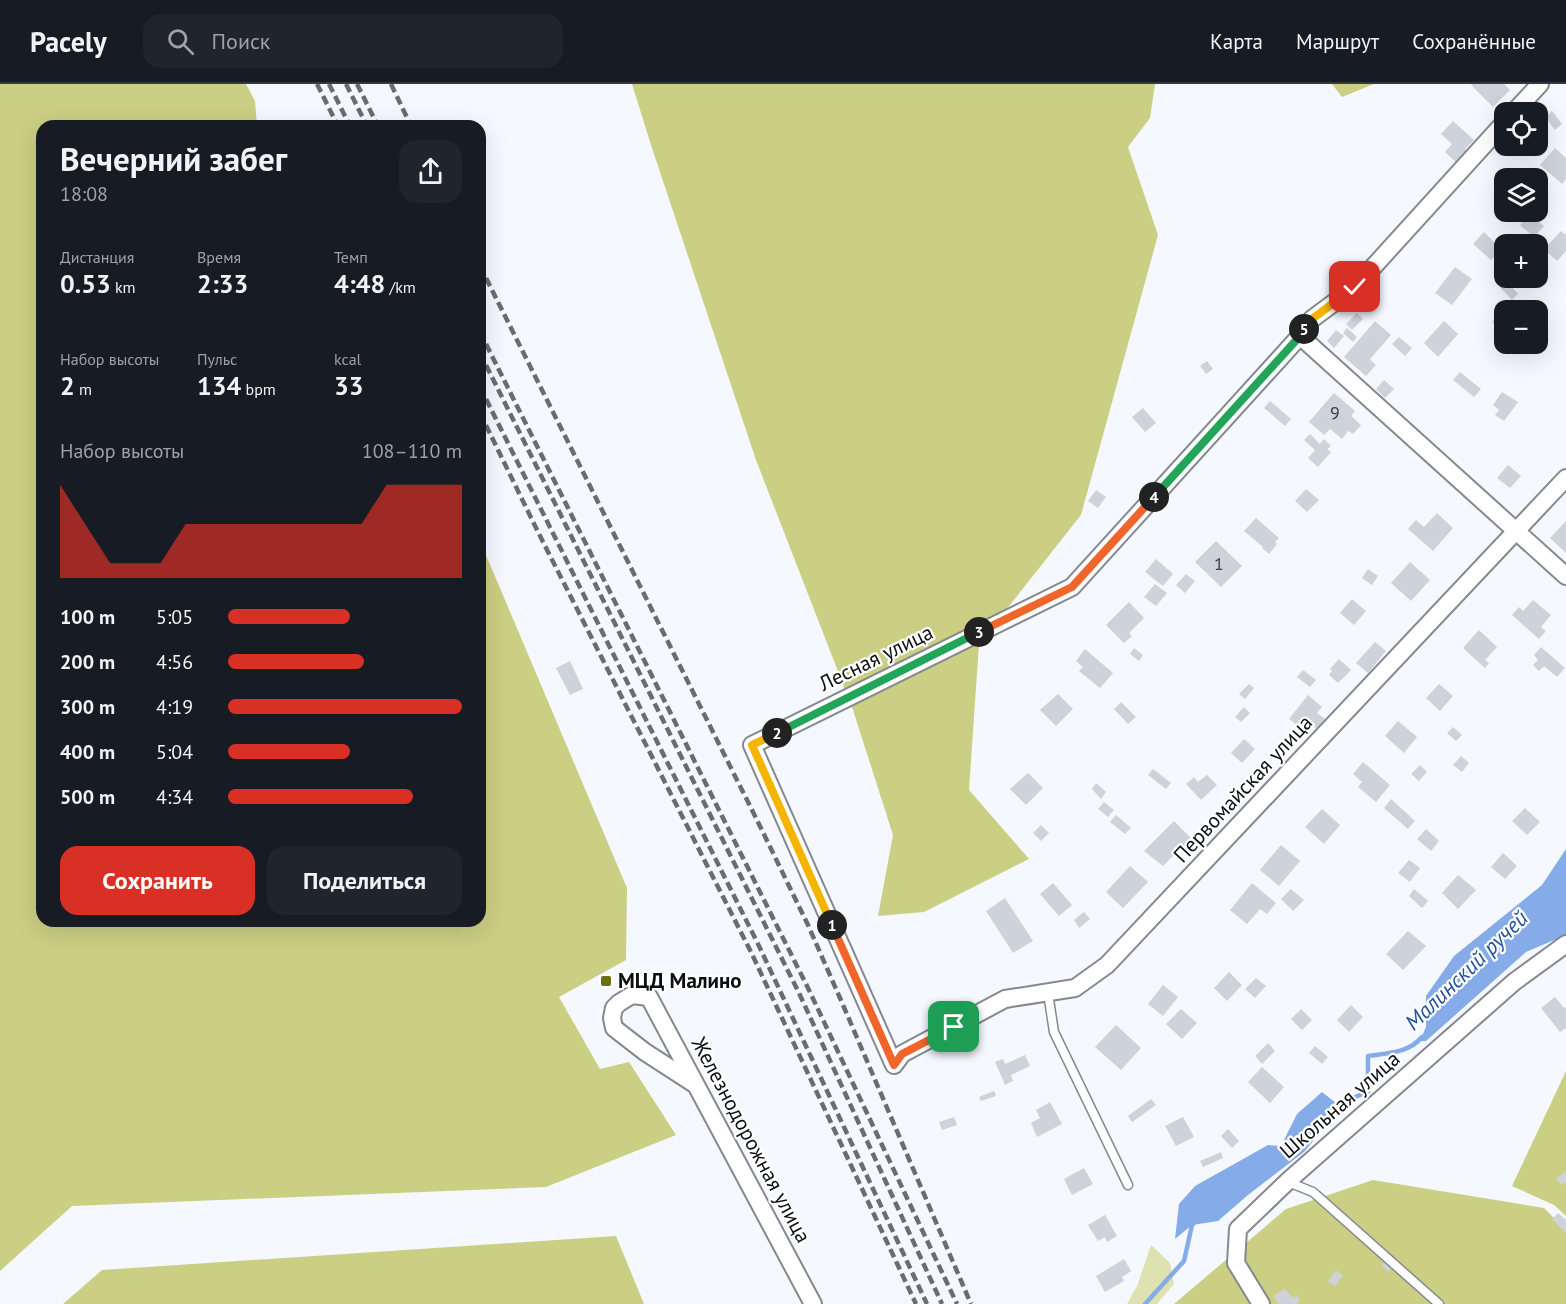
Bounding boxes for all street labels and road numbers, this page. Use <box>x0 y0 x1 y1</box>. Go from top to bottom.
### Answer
street label: Лесная улица <box>813 618 937 697</box>
street label: Первомайская улица <box>1167 709 1318 868</box>
street label: Железнодорожная улица <box>685 1031 817 1247</box>
street label: Школьная улица <box>1274 1045 1405 1164</box>

